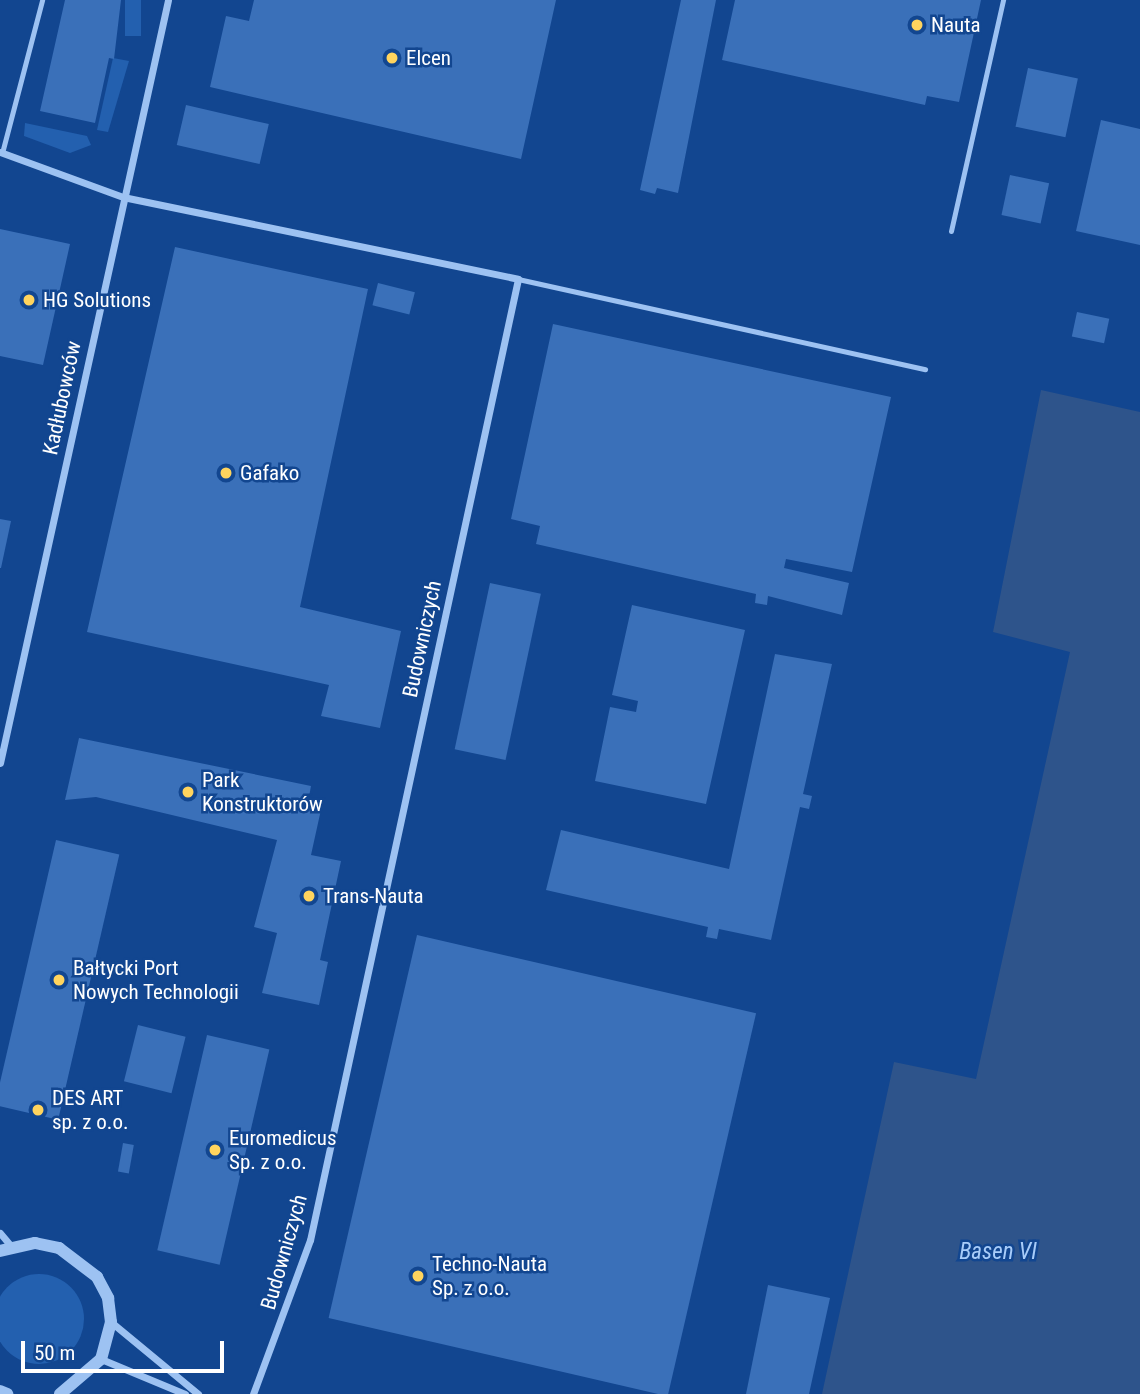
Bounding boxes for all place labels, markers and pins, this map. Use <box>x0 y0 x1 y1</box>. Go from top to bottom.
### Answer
place label: Nauta <box>931 12 980 38</box>
marker: Nauta <box>909 17 925 33</box>
place label: Elcen <box>406 45 451 71</box>
marker: Elcen <box>384 50 400 66</box>
place label: HG Solutions <box>43 287 151 313</box>
marker: HG Solutions <box>21 292 37 308</box>
place label: Gafako <box>240 460 299 486</box>
marker: Gafako <box>218 465 234 481</box>
place label: Park Konstruktorów <box>202 767 323 817</box>
marker: Park Konstruktorów <box>180 784 196 800</box>
place label: Trans-Nauta <box>323 883 424 909</box>
marker: Trans-Nauta <box>301 888 317 904</box>
place label: Bałtycki Port Nowych Technologii <box>73 955 239 1005</box>
marker: Bałtycki Port Nowych Technologii <box>51 972 67 988</box>
place label: DES ART sp. z o.o. <box>52 1085 128 1135</box>
marker: DES ART sp. z o.o. <box>30 1102 46 1118</box>
place label: Euromedicus Sp. z o.o. <box>229 1125 336 1175</box>
marker: Euromedicus Sp. z o.o. <box>207 1142 223 1158</box>
place label: Techno-Nauta Sp. z o.o. <box>432 1251 547 1301</box>
marker: Techno-Nauta Sp. z o.o. <box>410 1268 426 1284</box>

